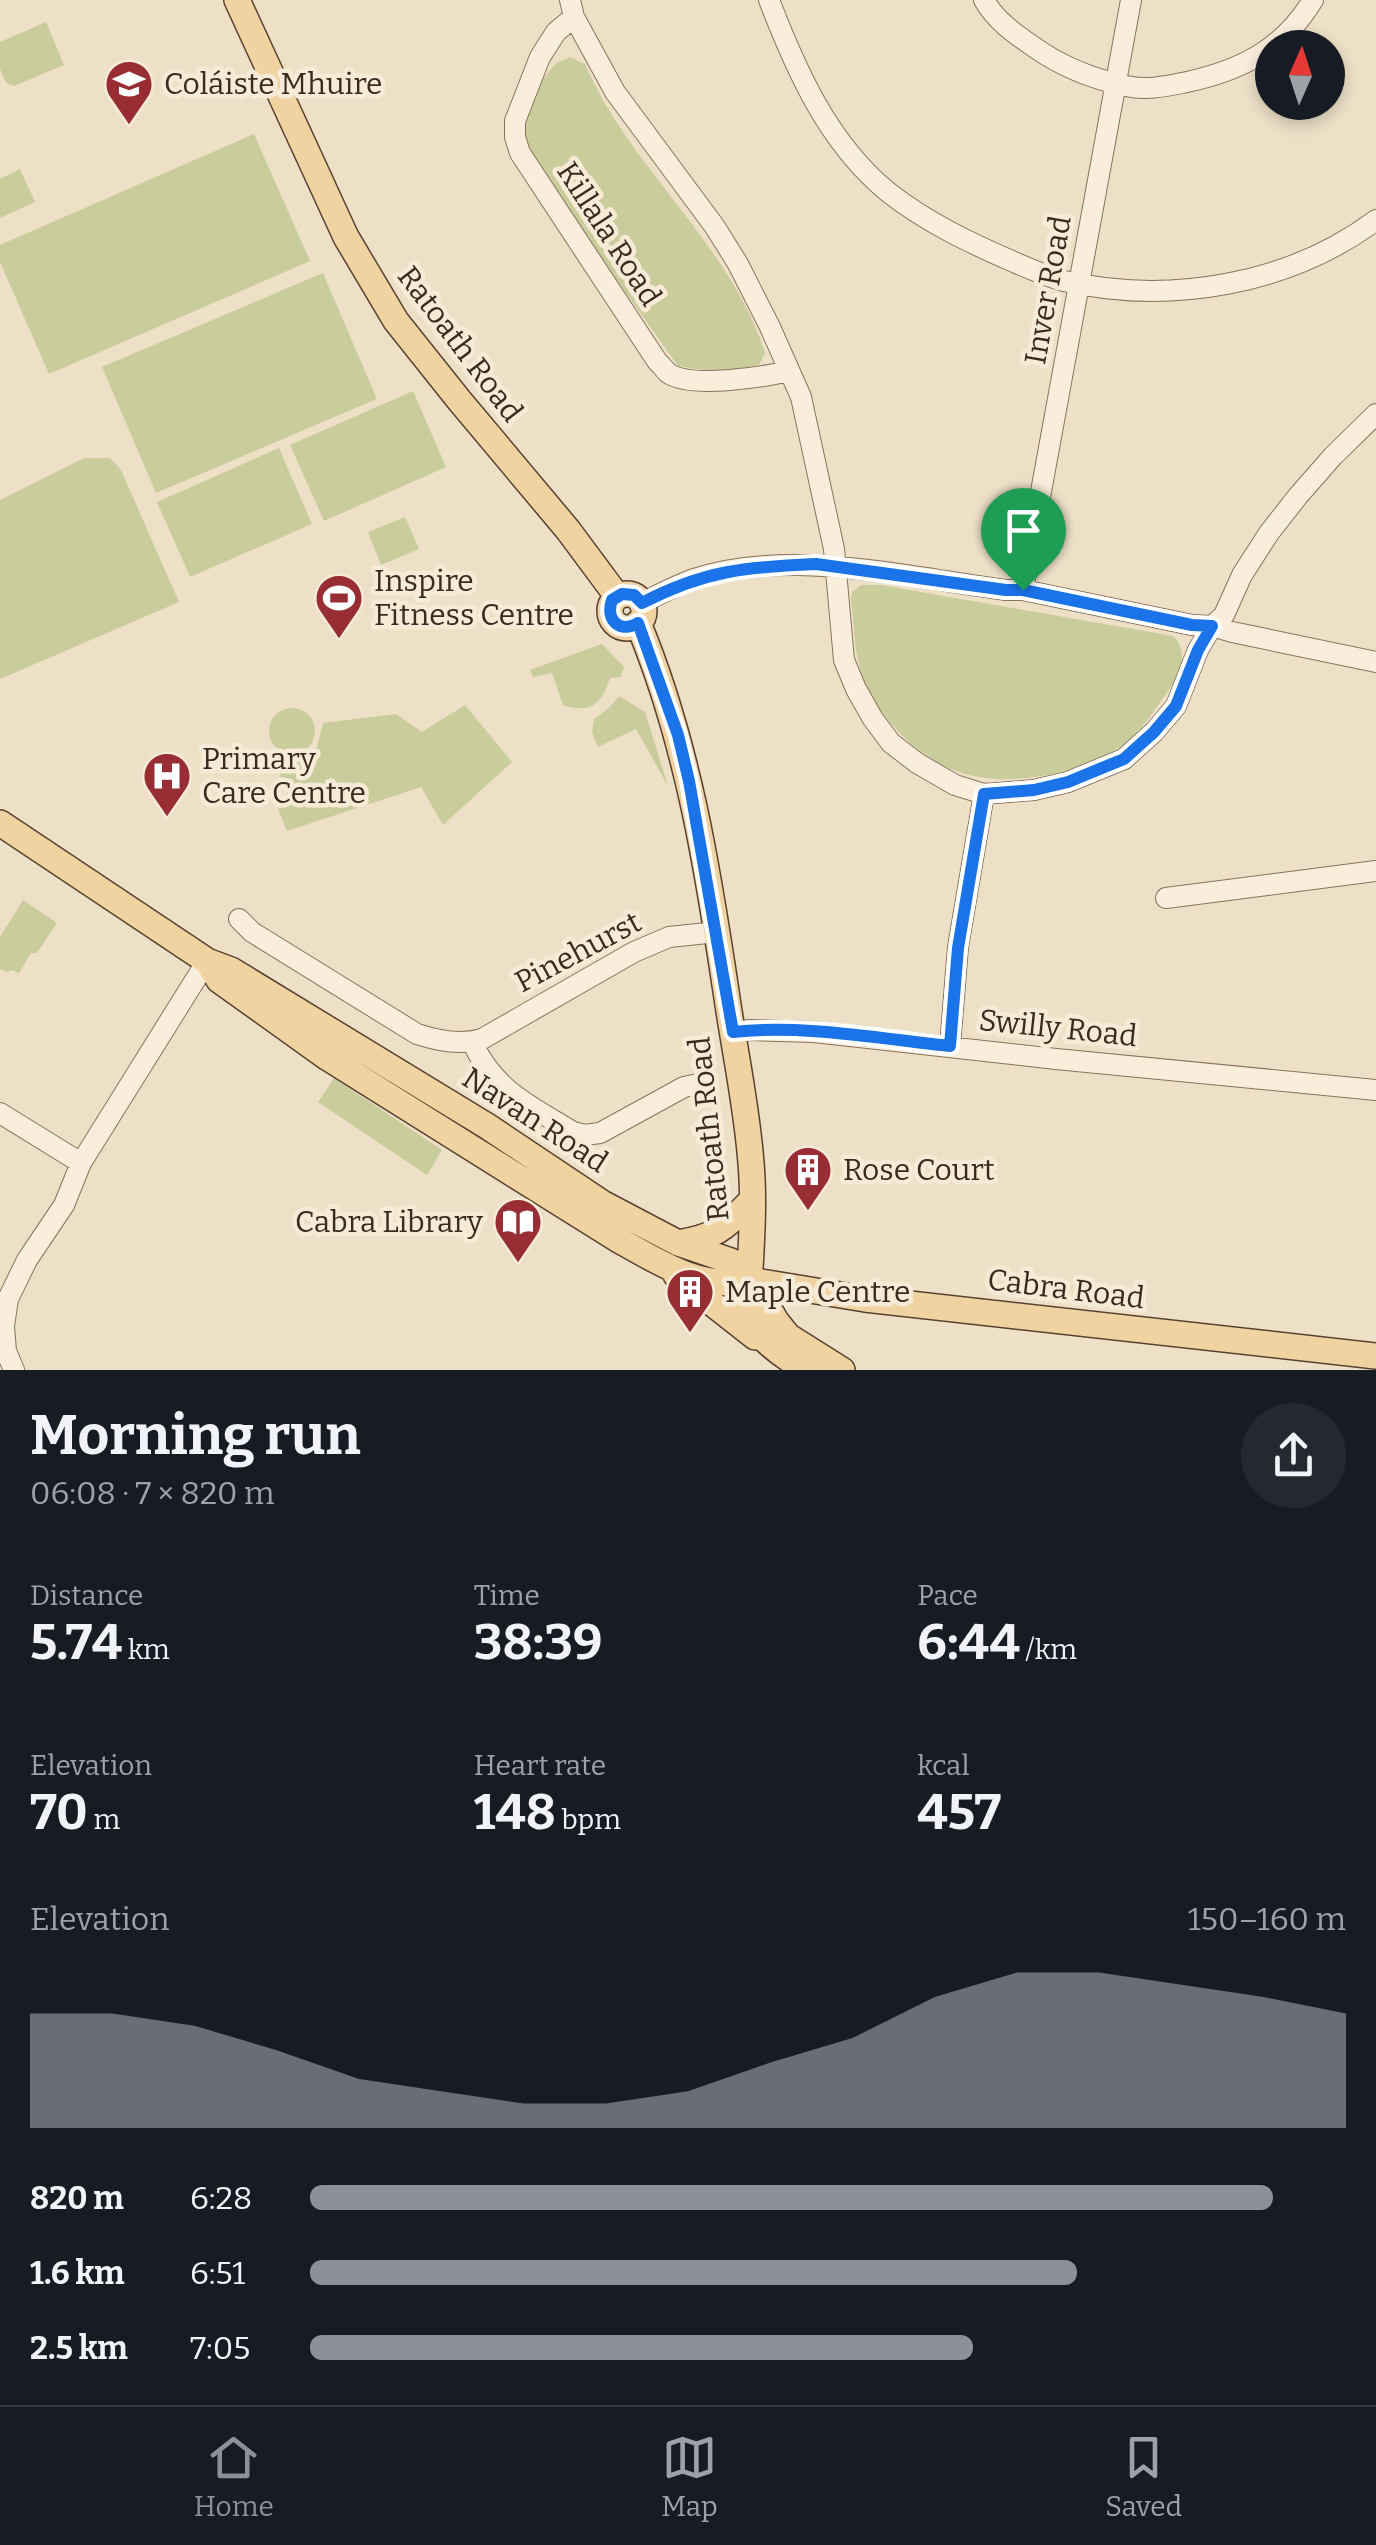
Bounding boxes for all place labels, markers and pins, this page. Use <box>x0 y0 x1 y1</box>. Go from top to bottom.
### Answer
school or university icon: Coláiste Mhuire <box>103 58 155 126</box>
place label: Coláiste Mhuire <box>164 66 383 102</box>
pin <box>981 488 1066 591</box>
place label: Inspire Fitness Centre <box>374 563 574 633</box>
sports icon: Inspire Fitness Centre <box>313 572 365 640</box>
place label: Primary Care Centre <box>202 741 366 811</box>
hospital icon: Primary Care Centre <box>141 750 193 818</box>
building icon: Rose Court <box>782 1144 834 1212</box>
place label: Rose Court <box>843 1152 995 1188</box>
library icon: Cabra Library <box>492 1196 544 1264</box>
place label: Cabra Library <box>295 1204 483 1240</box>
building icon: Maple Centre <box>664 1266 716 1334</box>
place label: Maple Centre <box>725 1274 910 1310</box>

